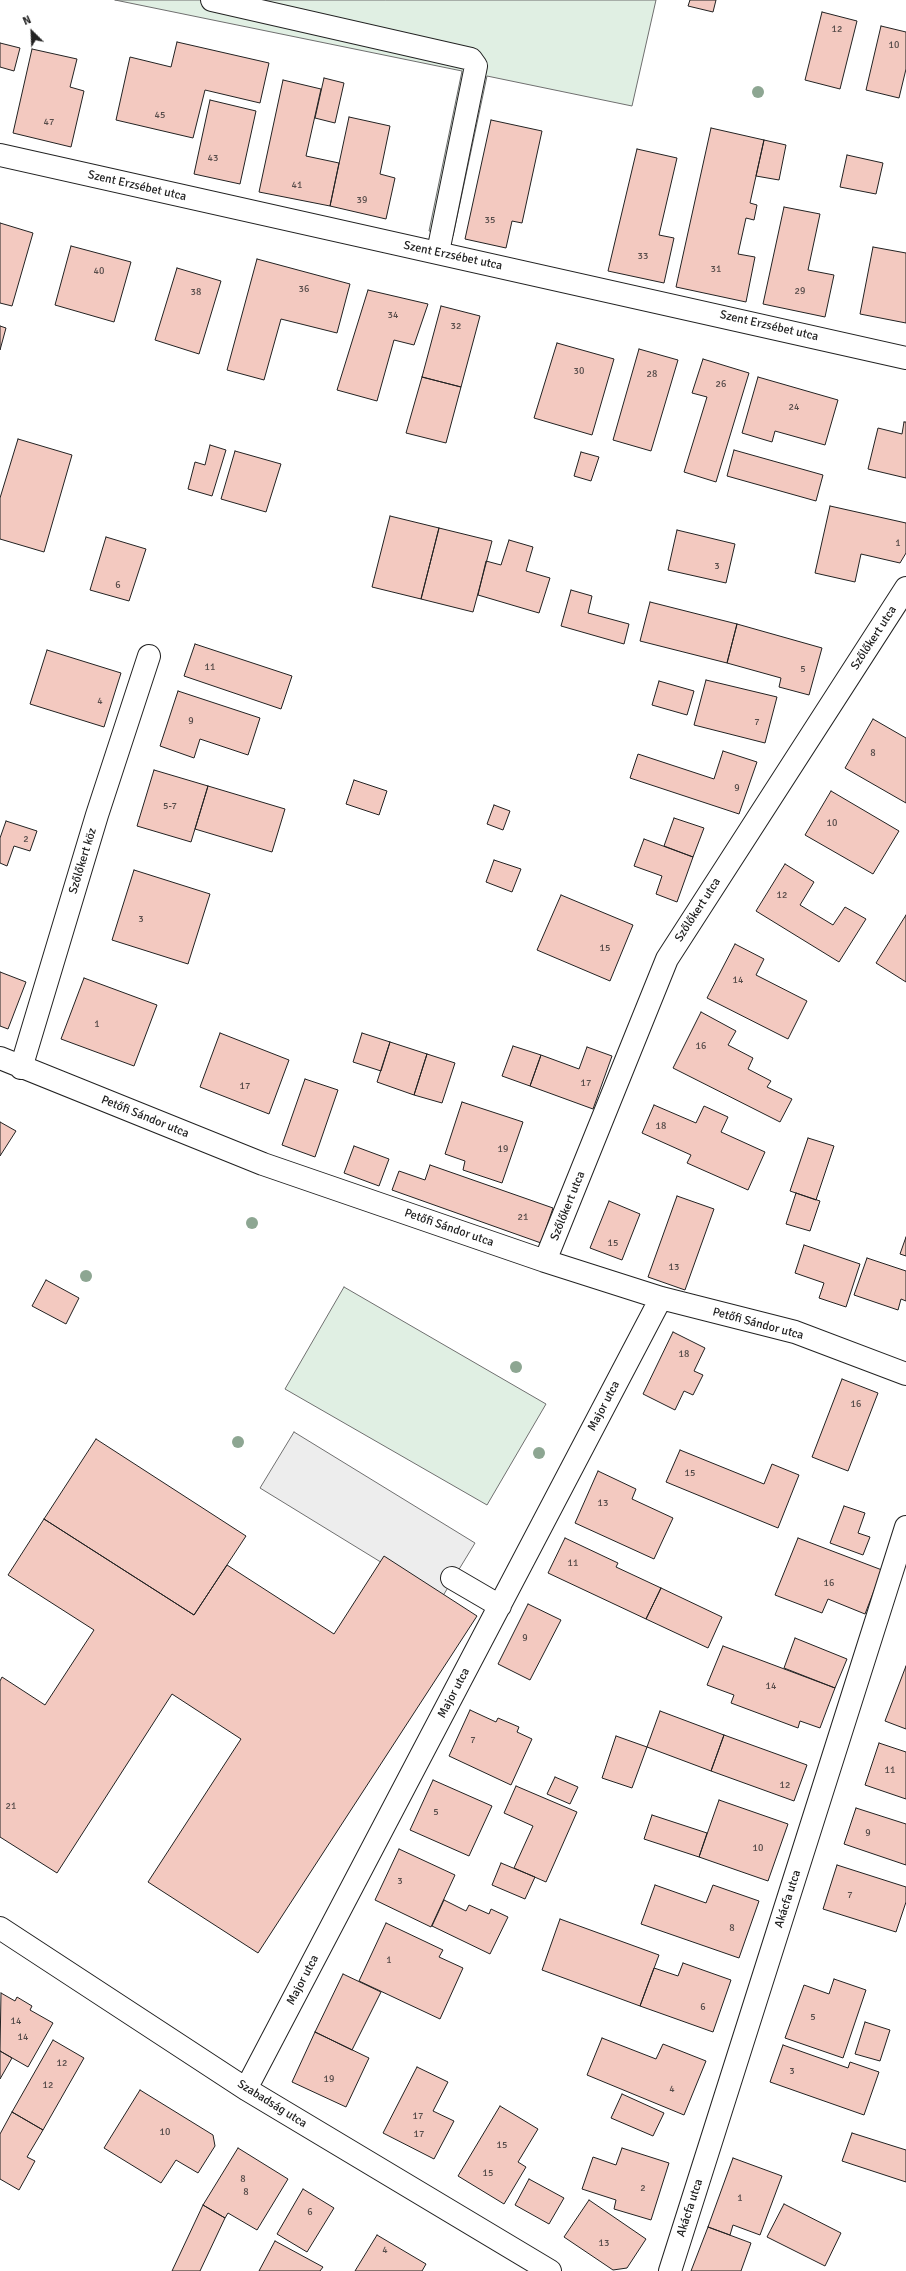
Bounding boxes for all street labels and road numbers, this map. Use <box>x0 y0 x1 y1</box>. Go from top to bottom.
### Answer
street label: Szent Erzsébet utca <box>86 168 188 204</box>
street label: Szent Erzsébet utca <box>402 238 504 274</box>
street label: Szent Erzsébet utca <box>718 308 820 344</box>
street label: Szőlőkert utca <box>848 603 900 673</box>
street label: Szőlőkert köz <box>66 826 100 896</box>
street label: Szőlőkert utca <box>672 875 724 945</box>
street label: Petőfi Sándor utca <box>99 1093 191 1141</box>
street label: Szőlőkert utca <box>548 1169 588 1243</box>
street label: Petőfi Sándor utca <box>402 1206 496 1250</box>
street label: Petőfi Sándor utca <box>711 1305 805 1343</box>
street label: Major utca <box>585 1378 623 1434</box>
street label: Major utca <box>435 1665 473 1721</box>
street label: Akácfa utca <box>772 1868 804 1930</box>
street label: Major utca <box>284 1952 322 2008</box>
street label: Szabadság utca <box>235 2077 309 2131</box>
street label: Akácfa utca <box>674 2177 706 2239</box>

